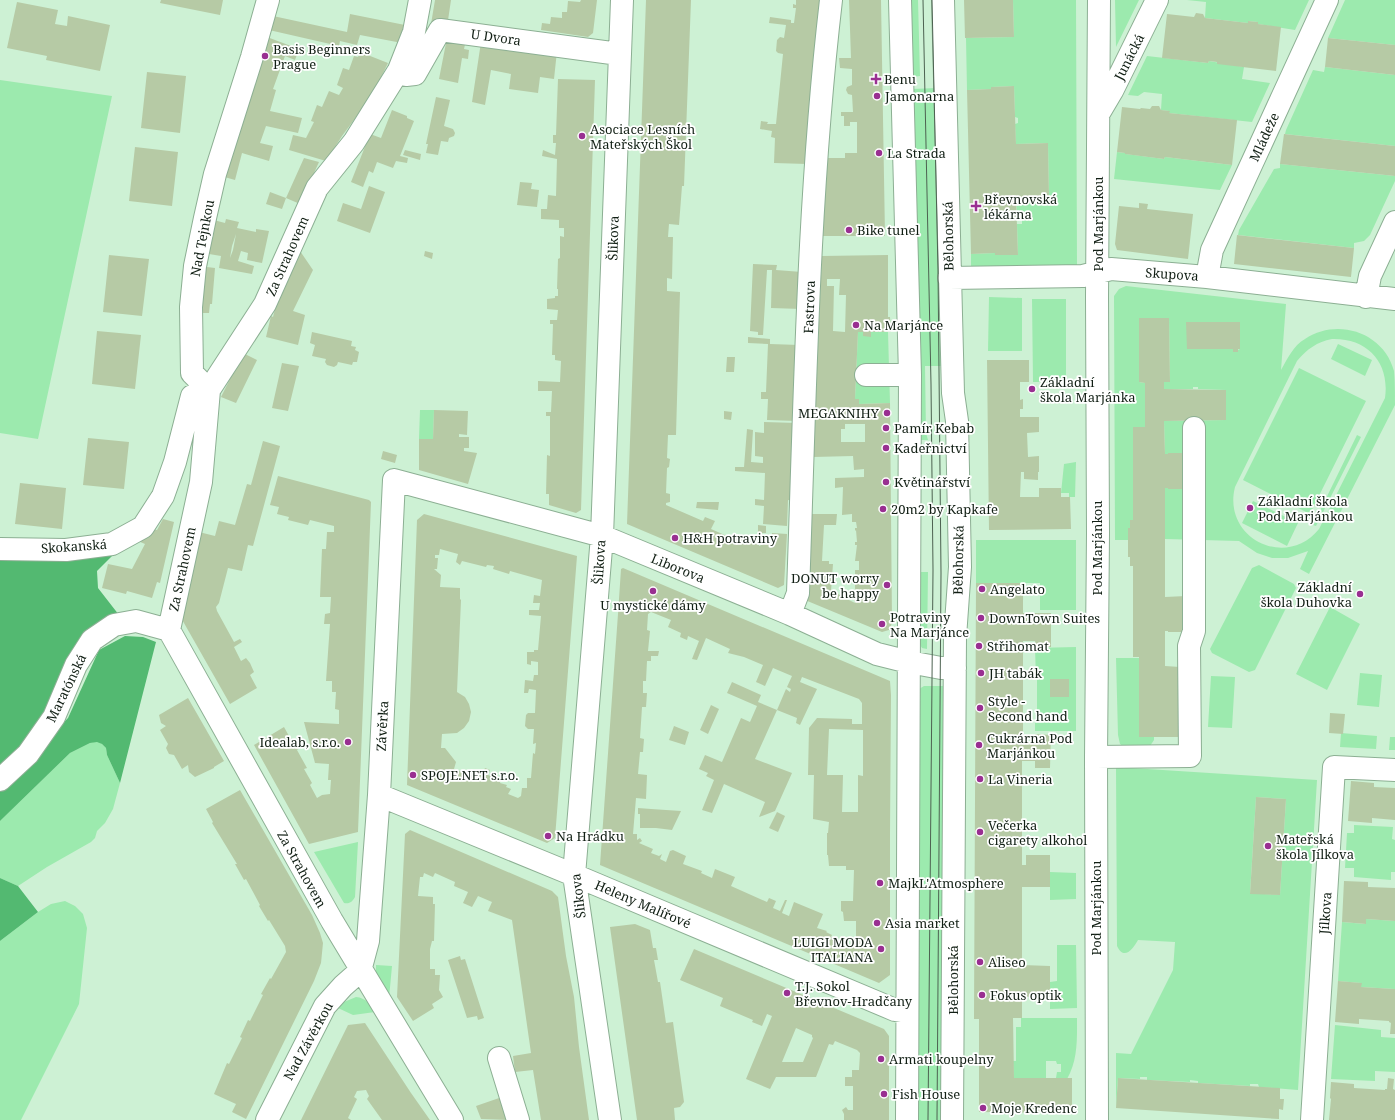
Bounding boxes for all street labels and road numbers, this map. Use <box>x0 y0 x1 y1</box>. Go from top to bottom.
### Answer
street label: U Dvora <box>470 25 522 49</box>
street label: Junácká <box>1109 31 1148 84</box>
street label: Mládeže <box>1245 110 1283 164</box>
street label: Pod Marjánkou <box>1089 176 1107 272</box>
street label: Nad Tejnkou <box>186 198 218 278</box>
street label: Bělohorská <box>938 201 958 271</box>
street label: Za Strahovem <box>261 213 313 299</box>
street label: Šlikova <box>603 215 623 261</box>
street label: Skupova <box>1145 263 1199 285</box>
street label: Fastrova <box>799 280 819 334</box>
street label: Pod Marjánkou <box>1088 500 1106 596</box>
street label: Za Strahovem <box>164 525 200 613</box>
street label: Bělohorská <box>948 525 968 595</box>
street label: Skokanská <box>40 535 108 557</box>
street label: Šlikova <box>588 539 610 585</box>
street label: Liborova <box>649 549 707 587</box>
street label: Maratónská <box>42 651 90 725</box>
street label: Závěrka <box>372 700 392 752</box>
street label: Za Strahovem <box>273 827 331 911</box>
street label: Pod Marjánkou <box>1087 860 1105 956</box>
street label: Šlikova <box>566 873 590 919</box>
street label: Heleny Malířové <box>592 876 694 932</box>
street label: Jílkova <box>1314 891 1335 936</box>
street label: Bělohorská <box>944 945 962 1015</box>
street label: Nad Závěrkou <box>279 998 337 1084</box>

